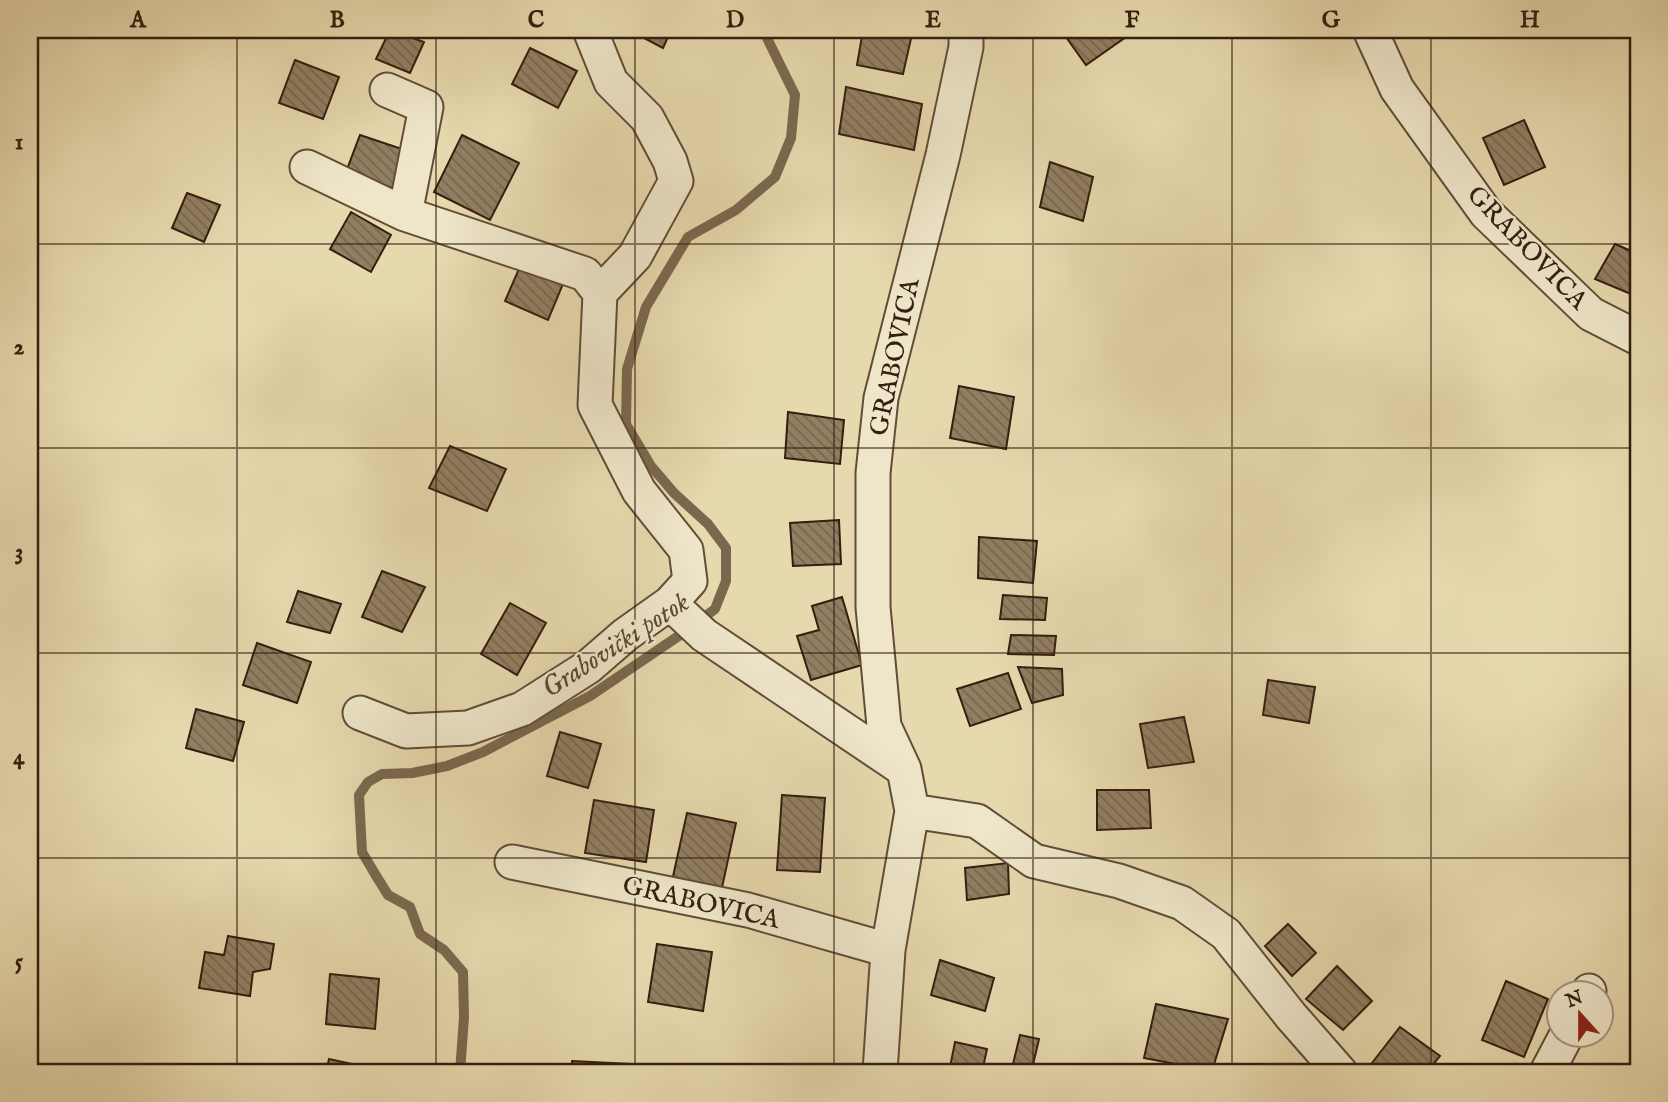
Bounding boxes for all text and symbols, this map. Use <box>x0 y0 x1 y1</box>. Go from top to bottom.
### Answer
text: A <box>129 6 147 35</box>
text: B <box>329 6 345 35</box>
text: C <box>528 6 545 35</box>
text: D <box>726 6 744 35</box>
text: E <box>925 6 941 35</box>
text: F <box>1125 6 1140 35</box>
text: G <box>1322 6 1341 35</box>
text: H <box>1520 6 1540 35</box>
text: 1 <box>15 128 23 157</box>
street label: GRABOVICA <box>1459 179 1595 318</box>
street label: GRABOVICA <box>862 274 928 439</box>
text: 2 <box>14 333 25 362</box>
text: 3 <box>15 538 23 567</box>
water label: Grabovički potok <box>536 585 696 707</box>
text: 4 <box>13 743 25 772</box>
street label: GRABOVICA <box>619 869 784 937</box>
text: 5 <box>15 948 24 977</box>
north arrow <box>1546 979 1616 1050</box>
text: N <box>1562 986 1587 1015</box>

